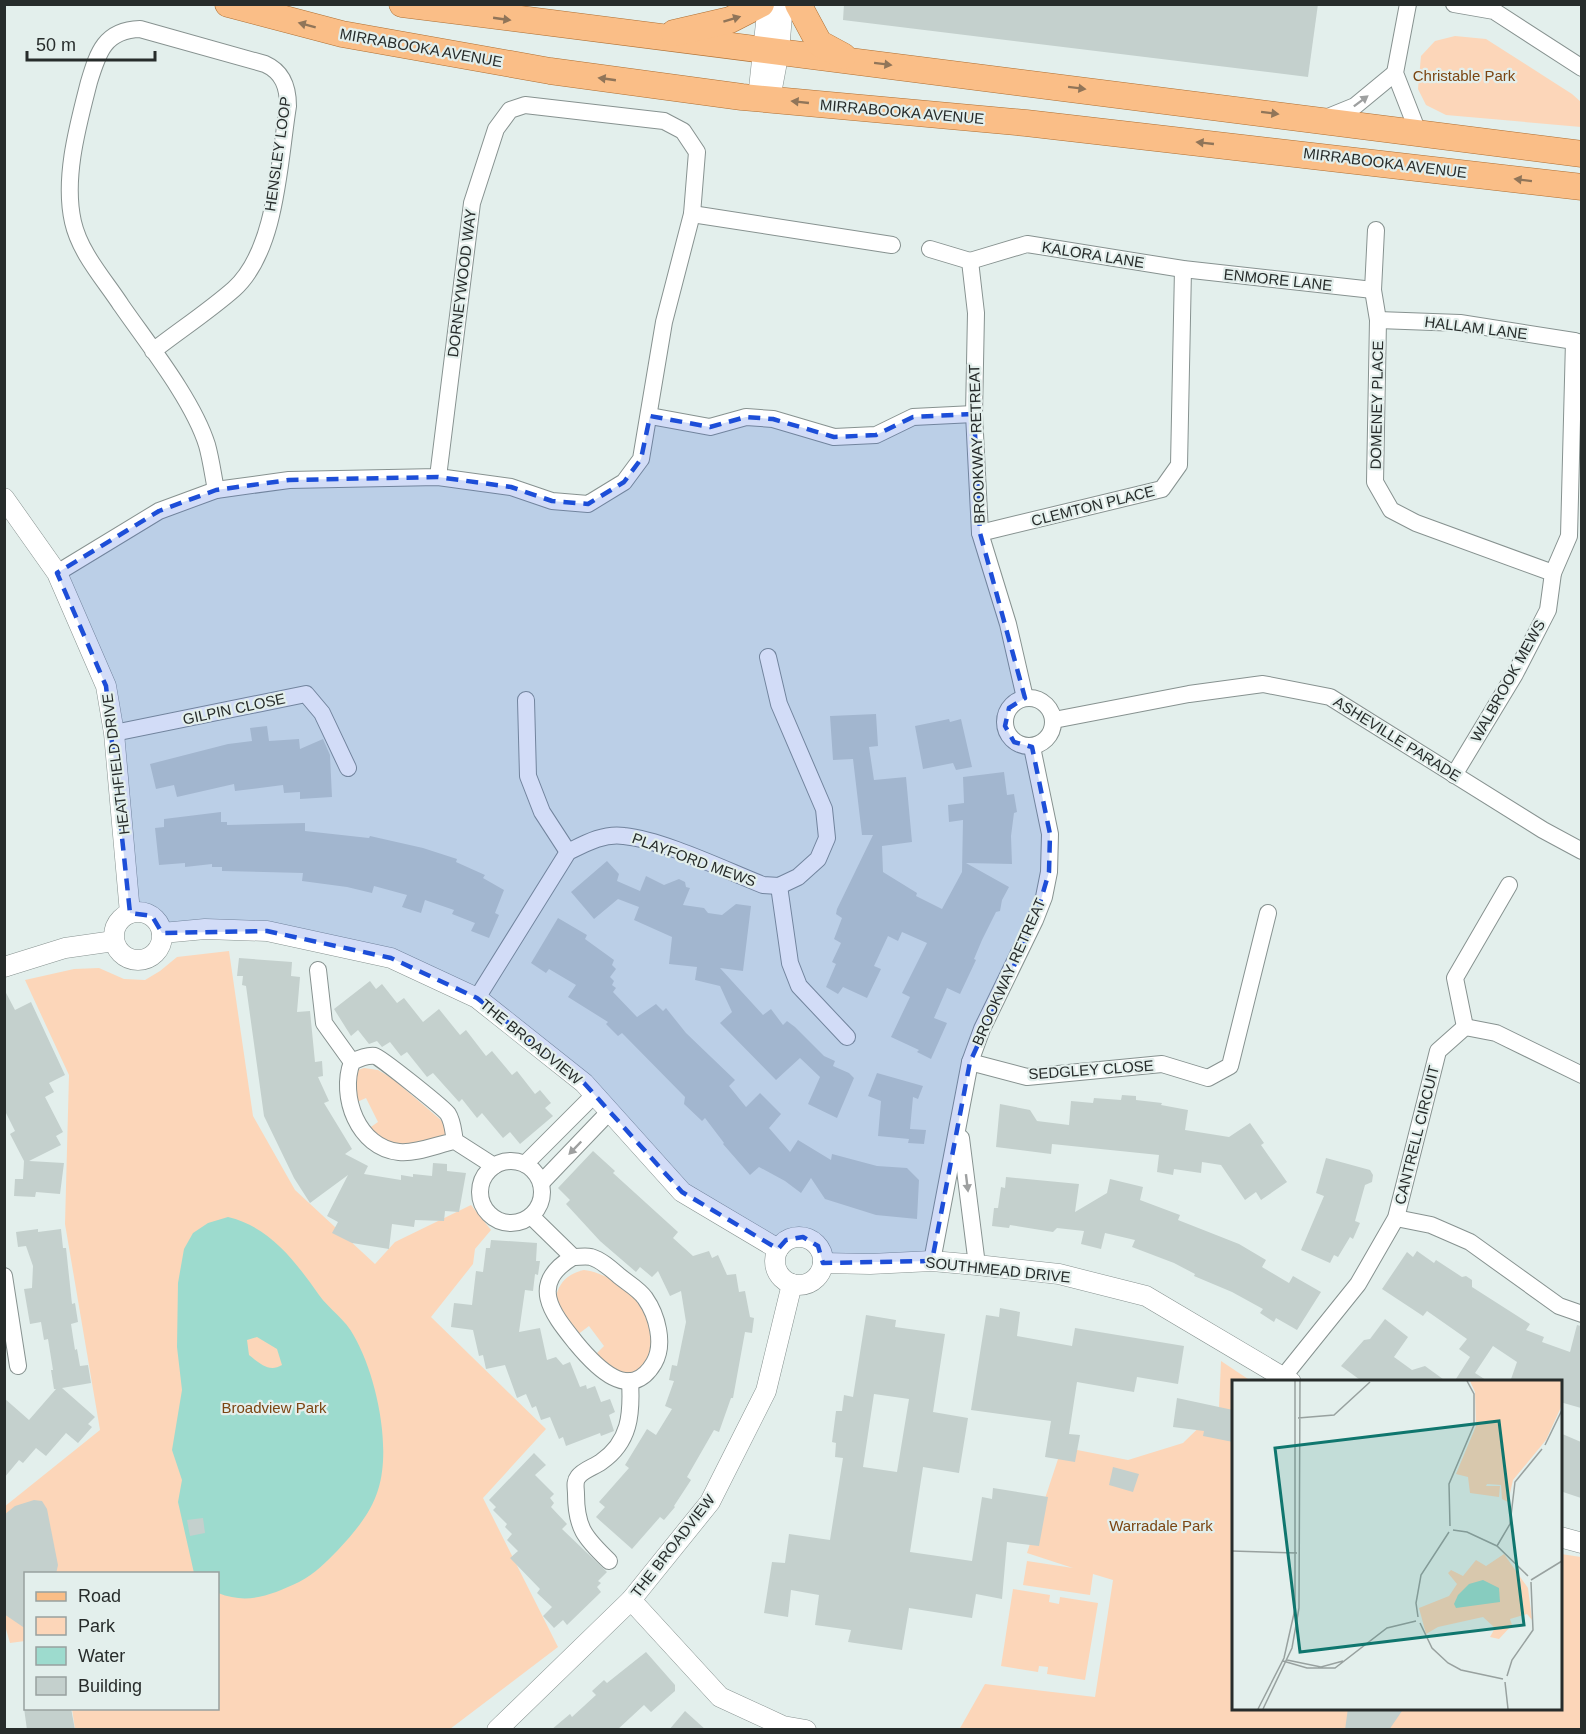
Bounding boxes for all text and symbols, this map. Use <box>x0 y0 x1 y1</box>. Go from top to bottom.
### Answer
one-way arrow <box>492 14 511 24</box>
one-way arrow <box>723 14 741 23</box>
one-way arrow <box>297 20 315 29</box>
scale bar <box>27 24 154 62</box>
street label: MIRRABOOKA AVENUE <box>338 25 504 70</box>
text: 50 m <box>36 35 76 55</box>
one-way arrow <box>874 59 893 69</box>
park label: Christable Park <box>1413 67 1516 84</box>
one-way arrow <box>597 74 616 83</box>
one-way arrow <box>1067 84 1086 93</box>
one-way arrow <box>1353 94 1369 107</box>
street label: HENSLEY LOOP <box>261 96 294 212</box>
street label: MIRRABOOKA AVENUE <box>819 96 985 127</box>
one-way arrow <box>791 97 810 107</box>
one-way arrow <box>1261 108 1280 117</box>
one-way arrow <box>1195 138 1214 147</box>
street label: MIRRABOOKA AVENUE <box>1302 144 1468 181</box>
one-way arrow <box>1514 175 1533 185</box>
street label: DORNEYWOOD WAY <box>444 208 479 358</box>
street label: KALORA LANE <box>1041 238 1145 271</box>
street label: ENMORE LANE <box>1223 265 1333 294</box>
street label: HALLAM LANE <box>1424 313 1528 342</box>
street label: DOMENEY PLACE <box>1367 340 1386 470</box>
street label: BROOKWAY RETREAT <box>965 364 988 524</box>
street label: CLEMTON PLACE <box>1029 482 1156 529</box>
street label: WALBROOK MEWS <box>1467 617 1548 745</box>
street label: GILPIN CLOSE <box>181 689 287 728</box>
street label: HEATHFIELD DRIVE <box>98 692 133 836</box>
street label: ASHEVILLE PARADE <box>1331 693 1464 785</box>
street label: PLAYFORD MEWS <box>630 829 758 890</box>
street label: BROOKWAY RETREAT <box>968 895 1049 1048</box>
street label: THE BROADVIEW <box>477 995 586 1088</box>
street label: SEDGLEY CLOSE <box>1028 1057 1154 1082</box>
street label: CANTRELL CIRCUIT <box>1391 1064 1442 1206</box>
one-way arrow <box>568 1140 582 1155</box>
one-way arrow <box>962 1174 971 1193</box>
street label: SOUTHMEAD DRIVE <box>925 1253 1071 1286</box>
inset map <box>1232 1380 1562 1710</box>
park label: Broadview Park <box>221 1399 327 1416</box>
street label: THE BROADVIEW <box>627 1490 719 1601</box>
park label: Warradale Park <box>1109 1517 1213 1534</box>
legend <box>24 1572 219 1710</box>
text: Road <box>78 1586 121 1606</box>
text: Park <box>78 1616 116 1636</box>
text: Water <box>78 1646 125 1666</box>
text: Building <box>78 1676 142 1696</box>

